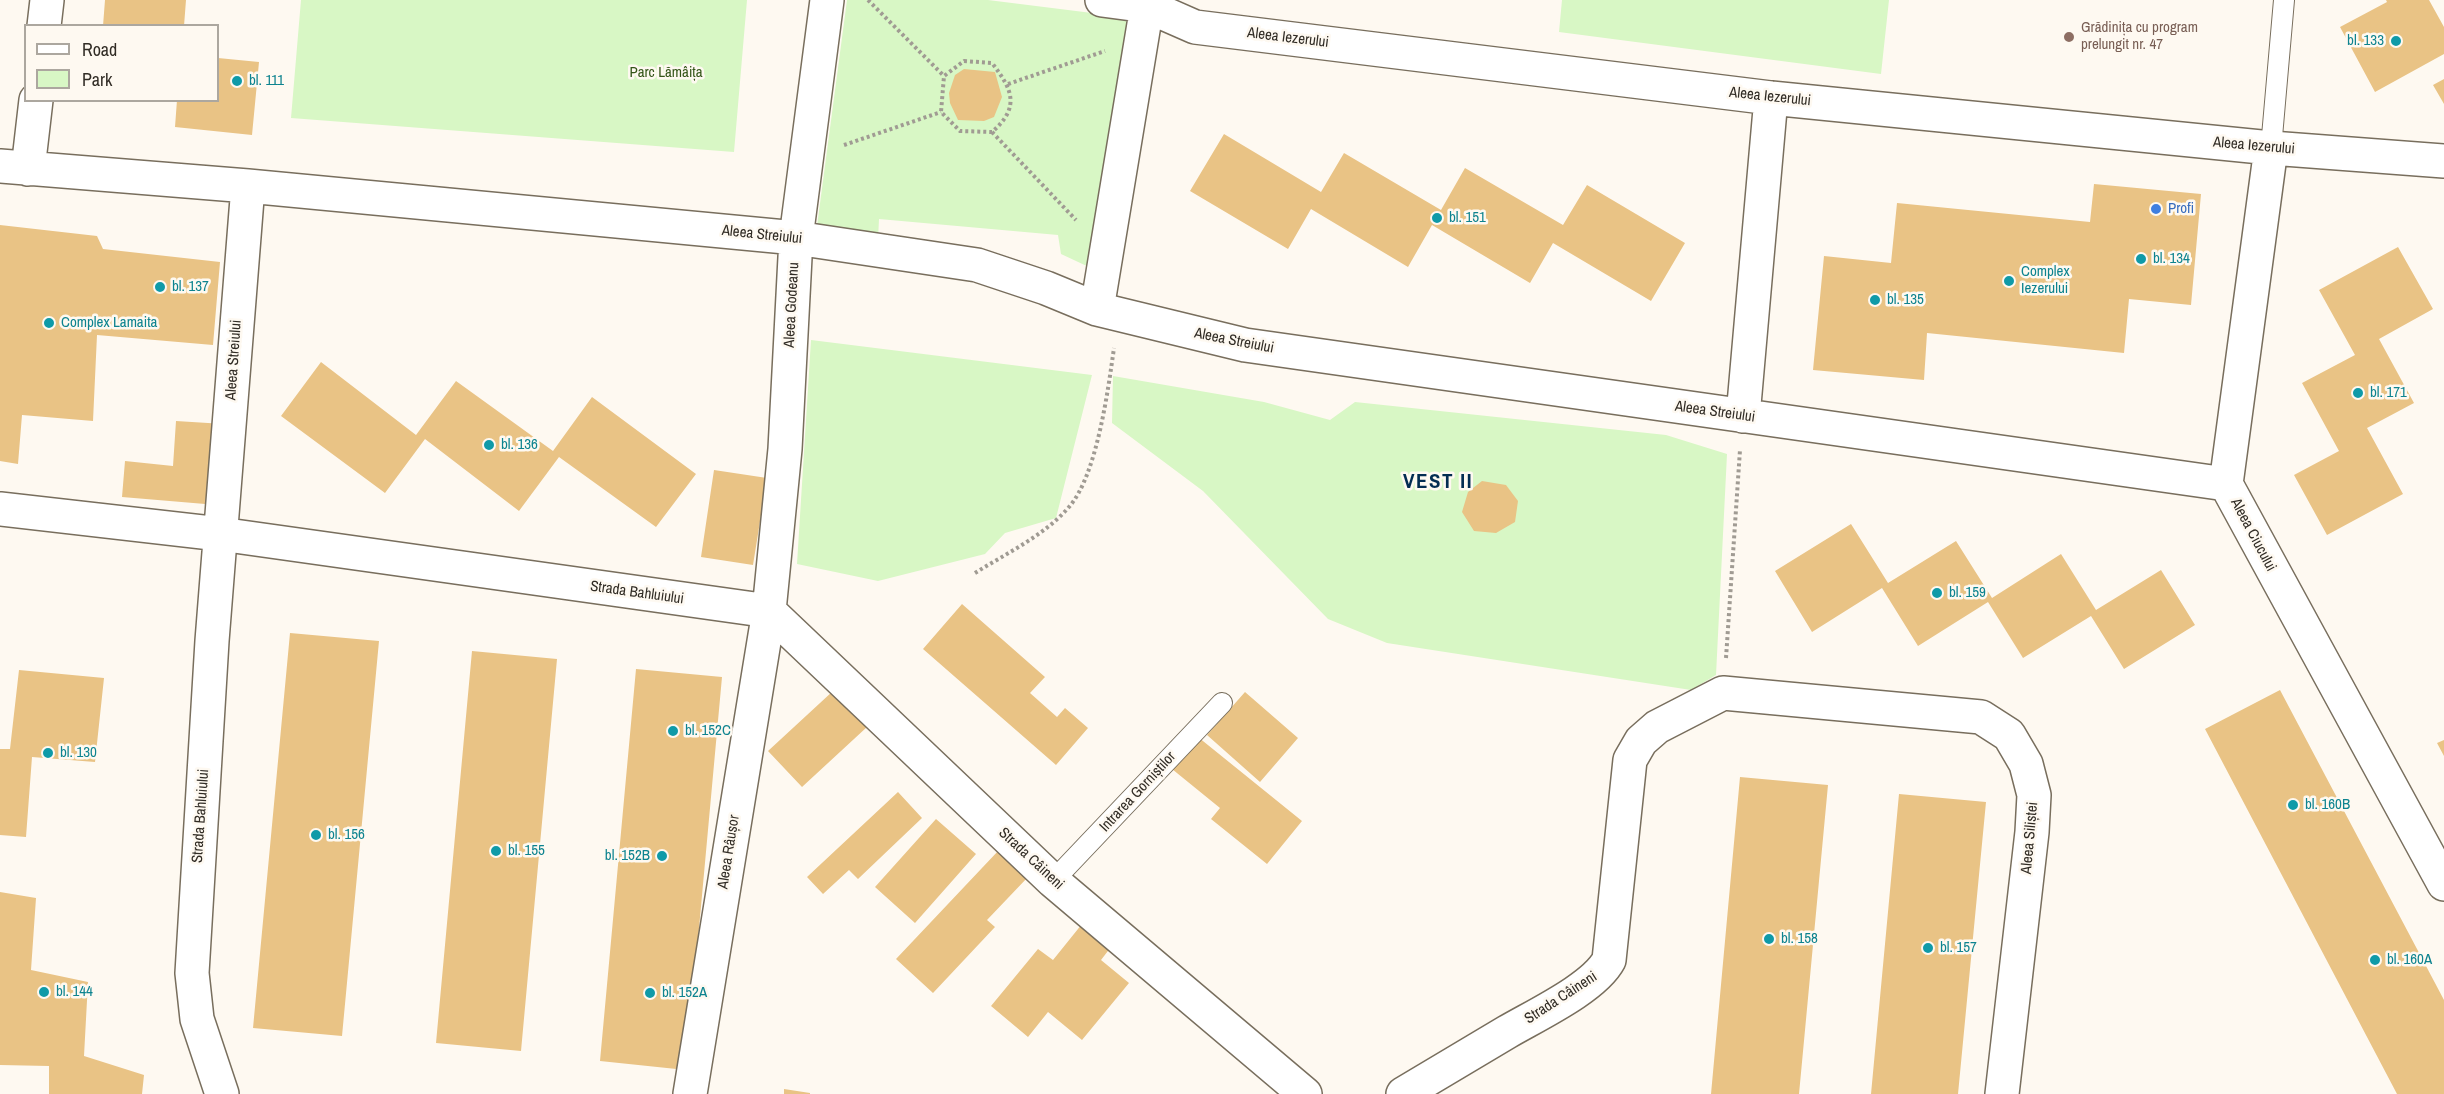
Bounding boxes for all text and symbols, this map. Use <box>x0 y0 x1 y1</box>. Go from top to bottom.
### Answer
place label: Grădinița cu program prelungit nr. 47 <box>2081 19 2198 54</box>
legend <box>24 24 219 102</box>
street label: Aleea Iezerului <box>1246 24 1330 52</box>
marker: Grădinița cu program prelungit nr. 47 <box>2062 30 2076 44</box>
place label: bl. 133 <box>2347 32 2384 50</box>
marker: bl. 133 <box>2389 34 2403 48</box>
text: Road <box>82 37 117 62</box>
park label: Parc Lămâița <box>629 64 703 82</box>
text: Park <box>82 67 112 92</box>
place label: bl. 111 <box>249 72 284 90</box>
marker: bl. 111 <box>230 74 244 88</box>
street label: Aleea Iezerului <box>1728 84 1812 110</box>
street label: Aleea Iezerului <box>2212 133 2296 159</box>
place label: Profi <box>2168 200 2194 218</box>
marker: Profi <box>2149 202 2163 216</box>
place label: bl. 151 <box>1449 209 1486 227</box>
marker: bl. 151 <box>1430 211 1444 225</box>
street label: Aleea Streiului <box>721 222 803 248</box>
place label: bl. 134 <box>2153 250 2190 268</box>
marker: bl. 134 <box>2134 252 2148 266</box>
street label: Aleea Godeanu <box>781 262 803 348</box>
place label: Complex Iezerului <box>2021 263 2070 298</box>
marker: Complex Iezerului <box>2002 274 2016 288</box>
place label: bl. 137 <box>172 278 209 296</box>
marker: bl. 137 <box>153 280 167 294</box>
place label: bl. 135 <box>1887 291 1924 309</box>
marker: bl. 135 <box>1868 293 1882 307</box>
place label: Complex Lamaita <box>61 314 157 332</box>
marker: Complex Lamaita <box>42 316 56 330</box>
street label: Aleea Streiului <box>222 319 246 401</box>
street label: Aleea Streiului <box>1193 324 1275 358</box>
place label: bl. 171 <box>2370 384 2407 402</box>
marker: bl. 171 <box>2351 386 2365 400</box>
street label: Aleea Streiului <box>1674 397 1756 427</box>
place label: bl. 136 <box>501 436 538 454</box>
marker: bl. 136 <box>482 438 496 452</box>
district label: VEST II <box>1403 469 1473 495</box>
street label: Aleea Ciucului <box>2226 495 2280 575</box>
street label: Strada Bahluiului <box>589 578 685 608</box>
place label: bl. 159 <box>1949 584 1986 602</box>
marker: bl. 159 <box>1930 586 1944 600</box>
place label: bl. 152C <box>685 722 731 740</box>
marker: bl. 152C <box>666 724 680 738</box>
place label: bl. 130 <box>60 744 97 762</box>
marker: bl. 130 <box>41 746 55 760</box>
street label: Intrarea Gorniștilor <box>1096 748 1180 836</box>
street label: Strada Bahluiului <box>189 768 213 864</box>
place label: bl. 160B <box>2305 796 2350 814</box>
marker: bl. 160B <box>2286 798 2300 812</box>
street label: Aleea Siliștei <box>2018 801 2042 875</box>
street label: Aleea Râușor <box>714 814 744 890</box>
street label: Strada Câineni <box>995 824 1067 894</box>
place label: bl. 156 <box>328 826 365 844</box>
marker: bl. 156 <box>309 828 323 842</box>
place label: bl. 155 <box>508 842 545 860</box>
marker: bl. 155 <box>489 844 503 858</box>
place label: bl. 152B <box>605 847 650 865</box>
marker: bl. 152B <box>655 849 669 863</box>
place label: bl. 158 <box>1781 930 1818 948</box>
marker: bl. 158 <box>1762 932 1776 946</box>
place label: bl. 157 <box>1940 939 1977 957</box>
marker: bl. 157 <box>1921 941 1935 955</box>
place label: bl. 160A <box>2387 951 2432 969</box>
marker: bl. 160A <box>2368 953 2382 967</box>
street label: Strada Câineni <box>1521 968 1601 1028</box>
place label: bl. 144 <box>56 983 93 1001</box>
place label: bl. 152A <box>662 984 707 1002</box>
marker: bl. 144 <box>37 985 51 999</box>
marker: bl. 152A <box>643 986 657 1000</box>

